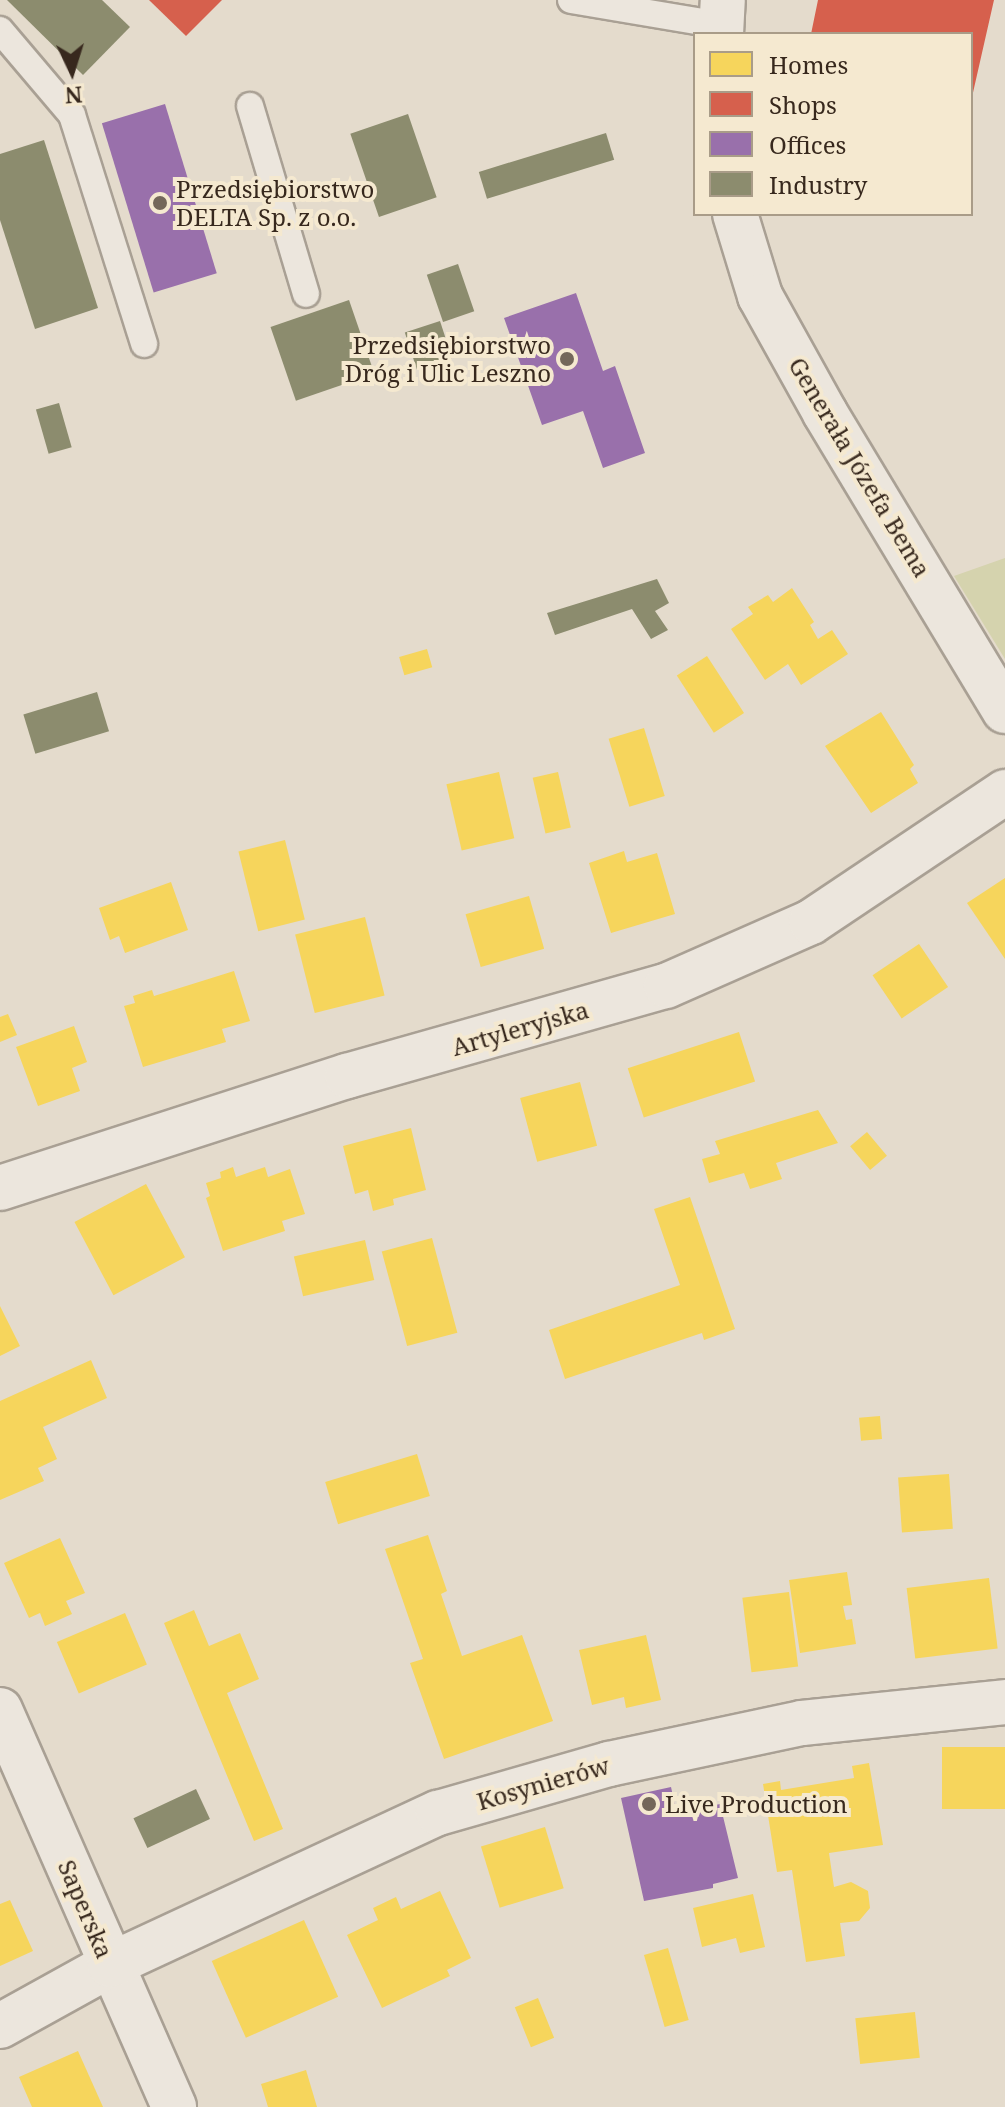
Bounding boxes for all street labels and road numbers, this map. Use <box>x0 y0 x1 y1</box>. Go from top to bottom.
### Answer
street label: Generała Józefa Bema <box>783 352 937 582</box>
street label: Artyleryjska <box>448 995 592 1061</box>
street label: Kosynierów <box>473 1750 613 1816</box>
street label: Saperska <box>52 1856 120 1962</box>

